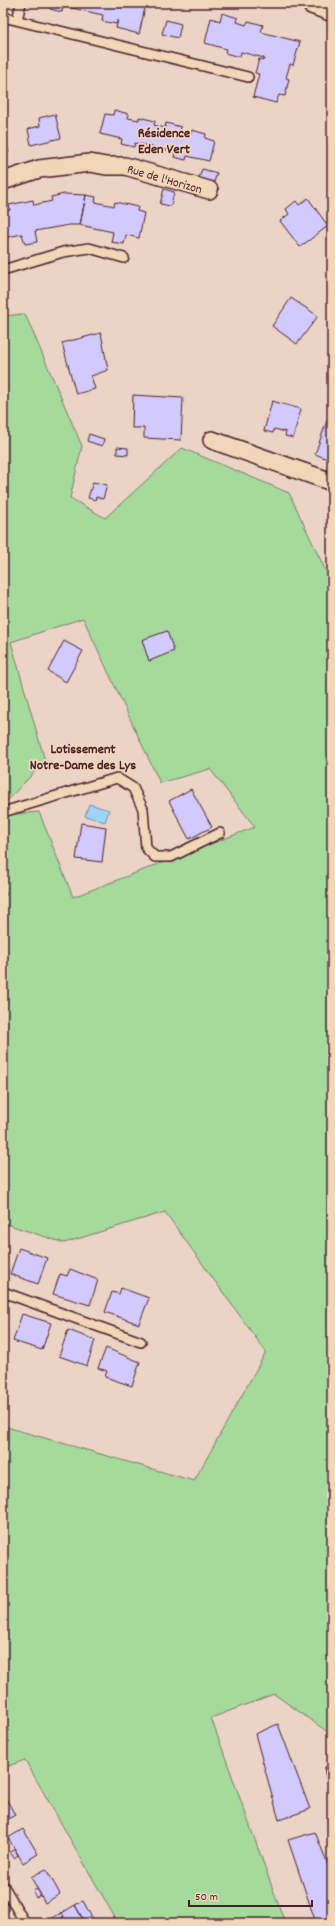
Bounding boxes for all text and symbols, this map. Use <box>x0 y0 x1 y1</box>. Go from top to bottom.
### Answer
district label: Résidence Eden Vert <box>138 124 191 160</box>
street label: Rue de l'Horizon <box>124 161 204 200</box>
district label: Lotissement Notre-Dame des Lys <box>30 740 136 776</box>
scale bar <box>189 1882 312 1908</box>
text: 50 m <box>195 1889 218 1906</box>

